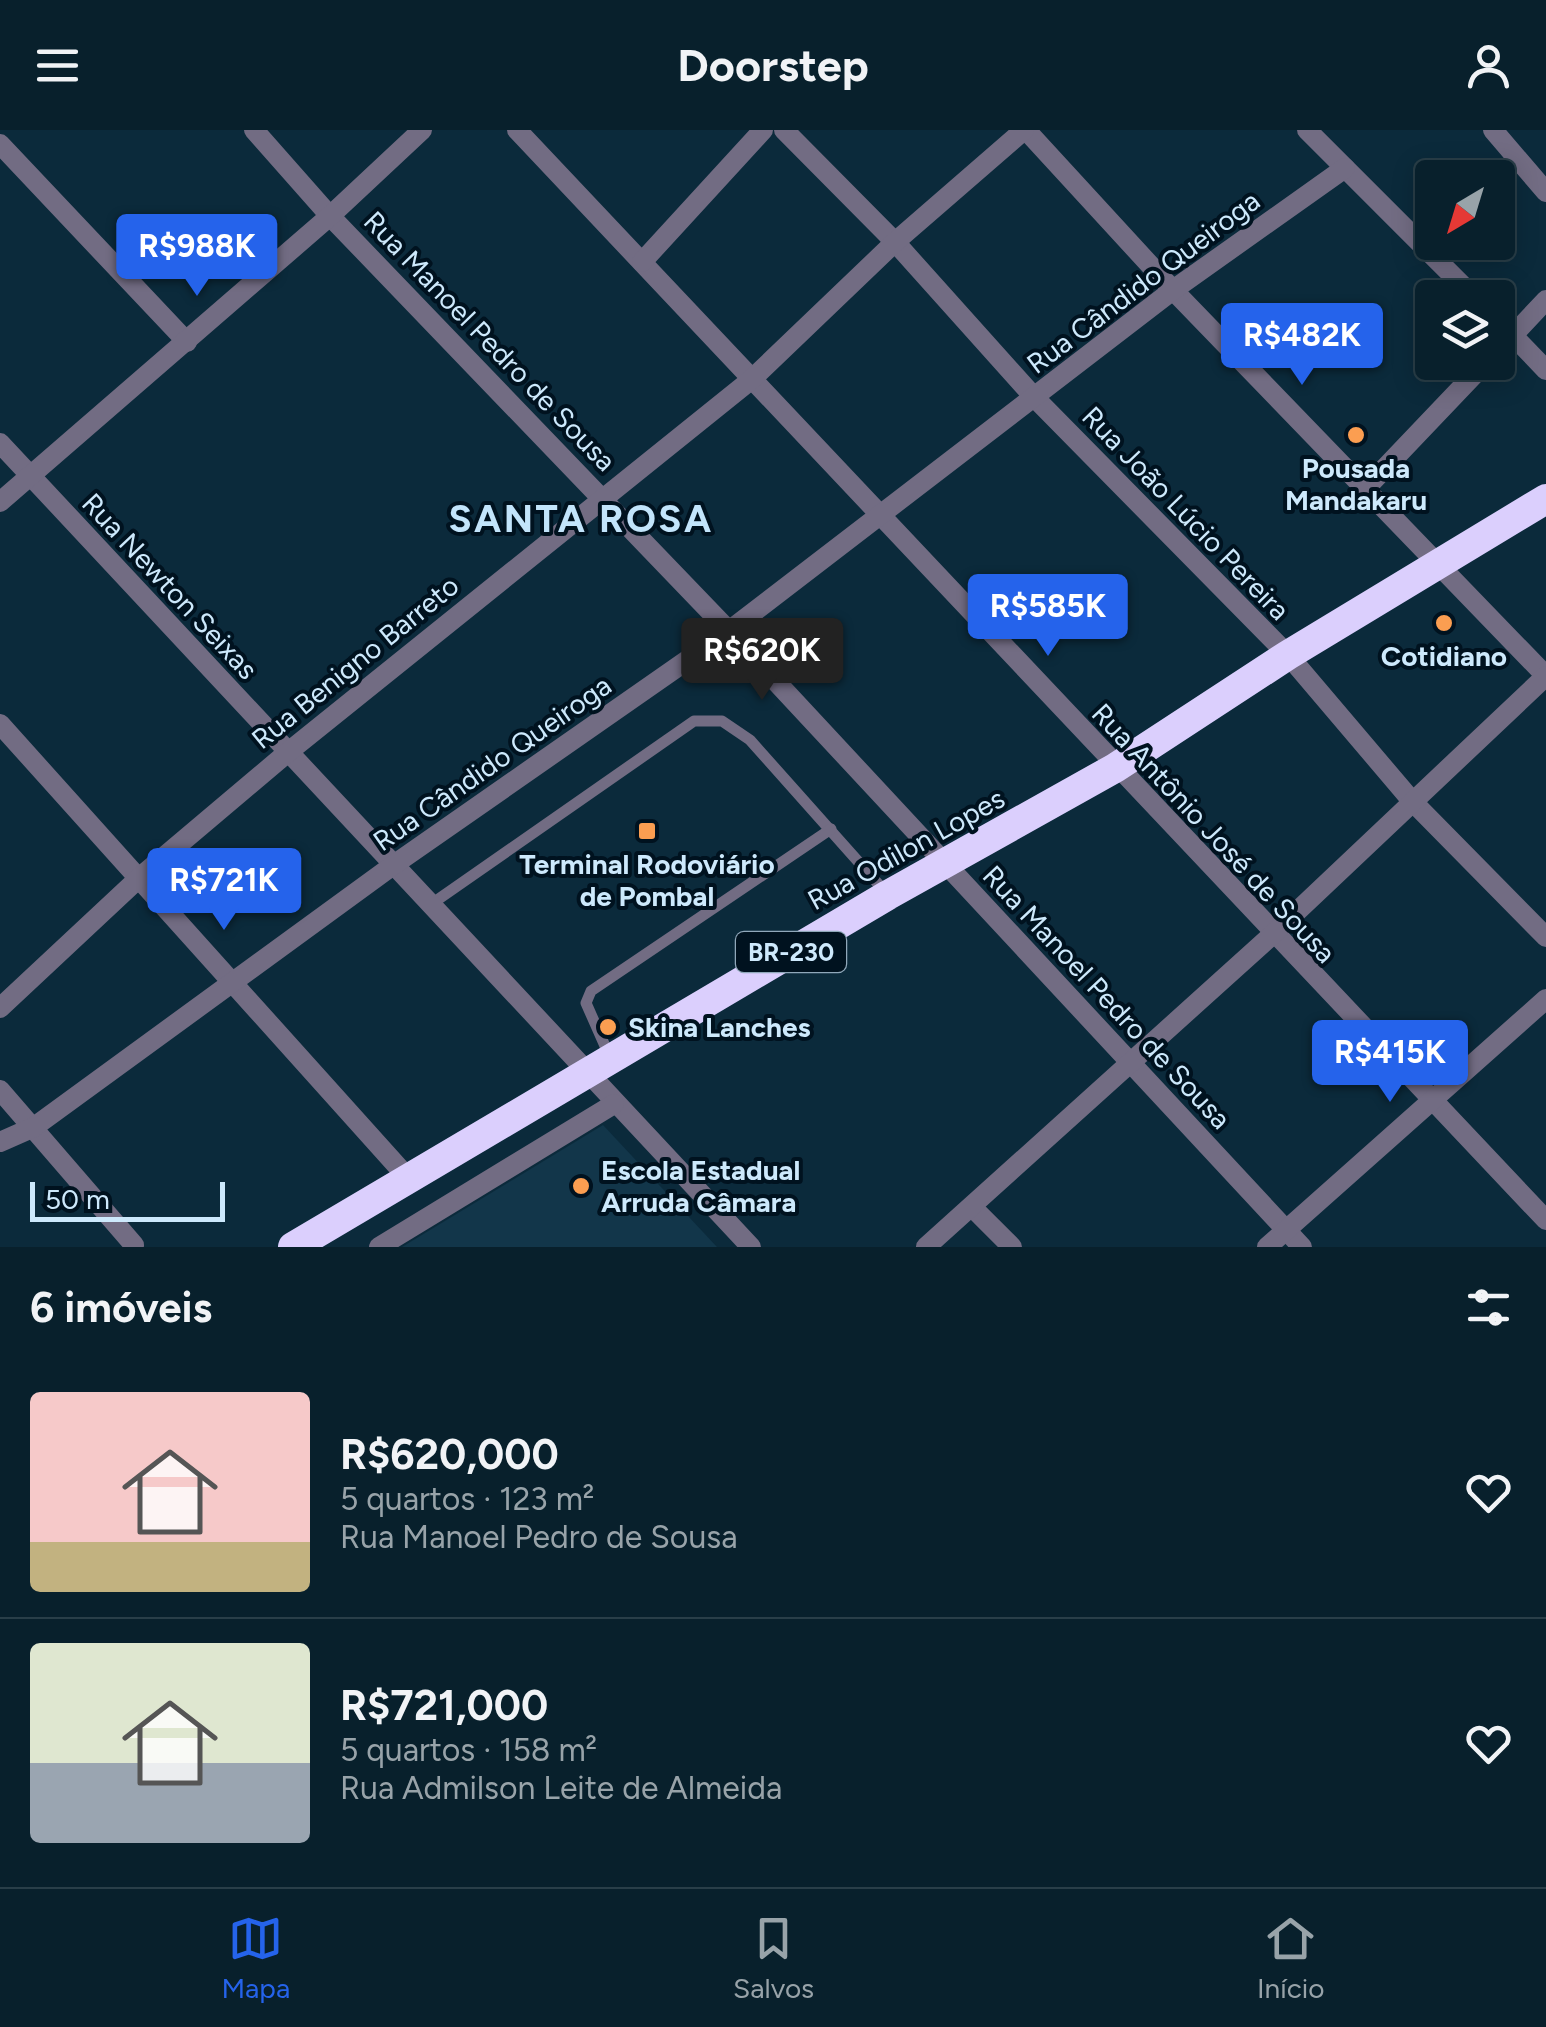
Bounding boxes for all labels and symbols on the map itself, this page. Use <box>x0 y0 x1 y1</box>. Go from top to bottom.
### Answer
north arrow <box>1415 160 1515 260</box>
street label: Rua Cândido Queiroga <box>1020 183 1266 381</box>
street label: Rua Manoel Pedro de Sousa <box>357 204 623 478</box>
pin: R$988K <box>116 214 278 299</box>
pin: R$482K <box>1221 303 1383 388</box>
street label: Rua João Lúcio Pereira <box>1075 399 1297 627</box>
marker: Pousada Mandakaru <box>1345 424 1367 446</box>
place label: Pousada Mandakaru <box>1285 451 1427 517</box>
street label: Rua Newton Seixas <box>75 486 265 686</box>
district label: SANTA ROSA <box>448 496 714 542</box>
street label: Rua Benigno Barreto <box>245 568 465 756</box>
pin: R$585K <box>967 574 1129 659</box>
marker: Cotidiano <box>1433 612 1455 634</box>
pin: R$620K <box>681 618 843 703</box>
place label: Cotidiano <box>1381 639 1507 673</box>
street label: Rua Cândido Queiroga <box>367 668 617 858</box>
street label: Rua Antônio José de Sousa <box>1085 696 1343 970</box>
street label: Rua Odilon Lopes <box>802 781 1010 917</box>
marker: Terminal Rodoviário de Pombal <box>636 820 658 842</box>
place label: Terminal Rodoviário de Pombal <box>519 847 775 913</box>
pin: R$721K <box>143 848 305 933</box>
street label: Rua Manoel Pedro de Sousa <box>976 858 1238 1136</box>
road number: BR-230 <box>736 932 846 972</box>
place label: Skina Lanches <box>628 1010 811 1044</box>
marker: Skina Lanches <box>597 1016 619 1038</box>
pin: R$415K <box>1309 1020 1471 1105</box>
place label: Escola Estadual Arruda Câmara <box>601 1153 800 1219</box>
marker: Escola Estadual Arruda Câmara <box>570 1175 592 1197</box>
scale bar <box>30 1177 225 1222</box>

